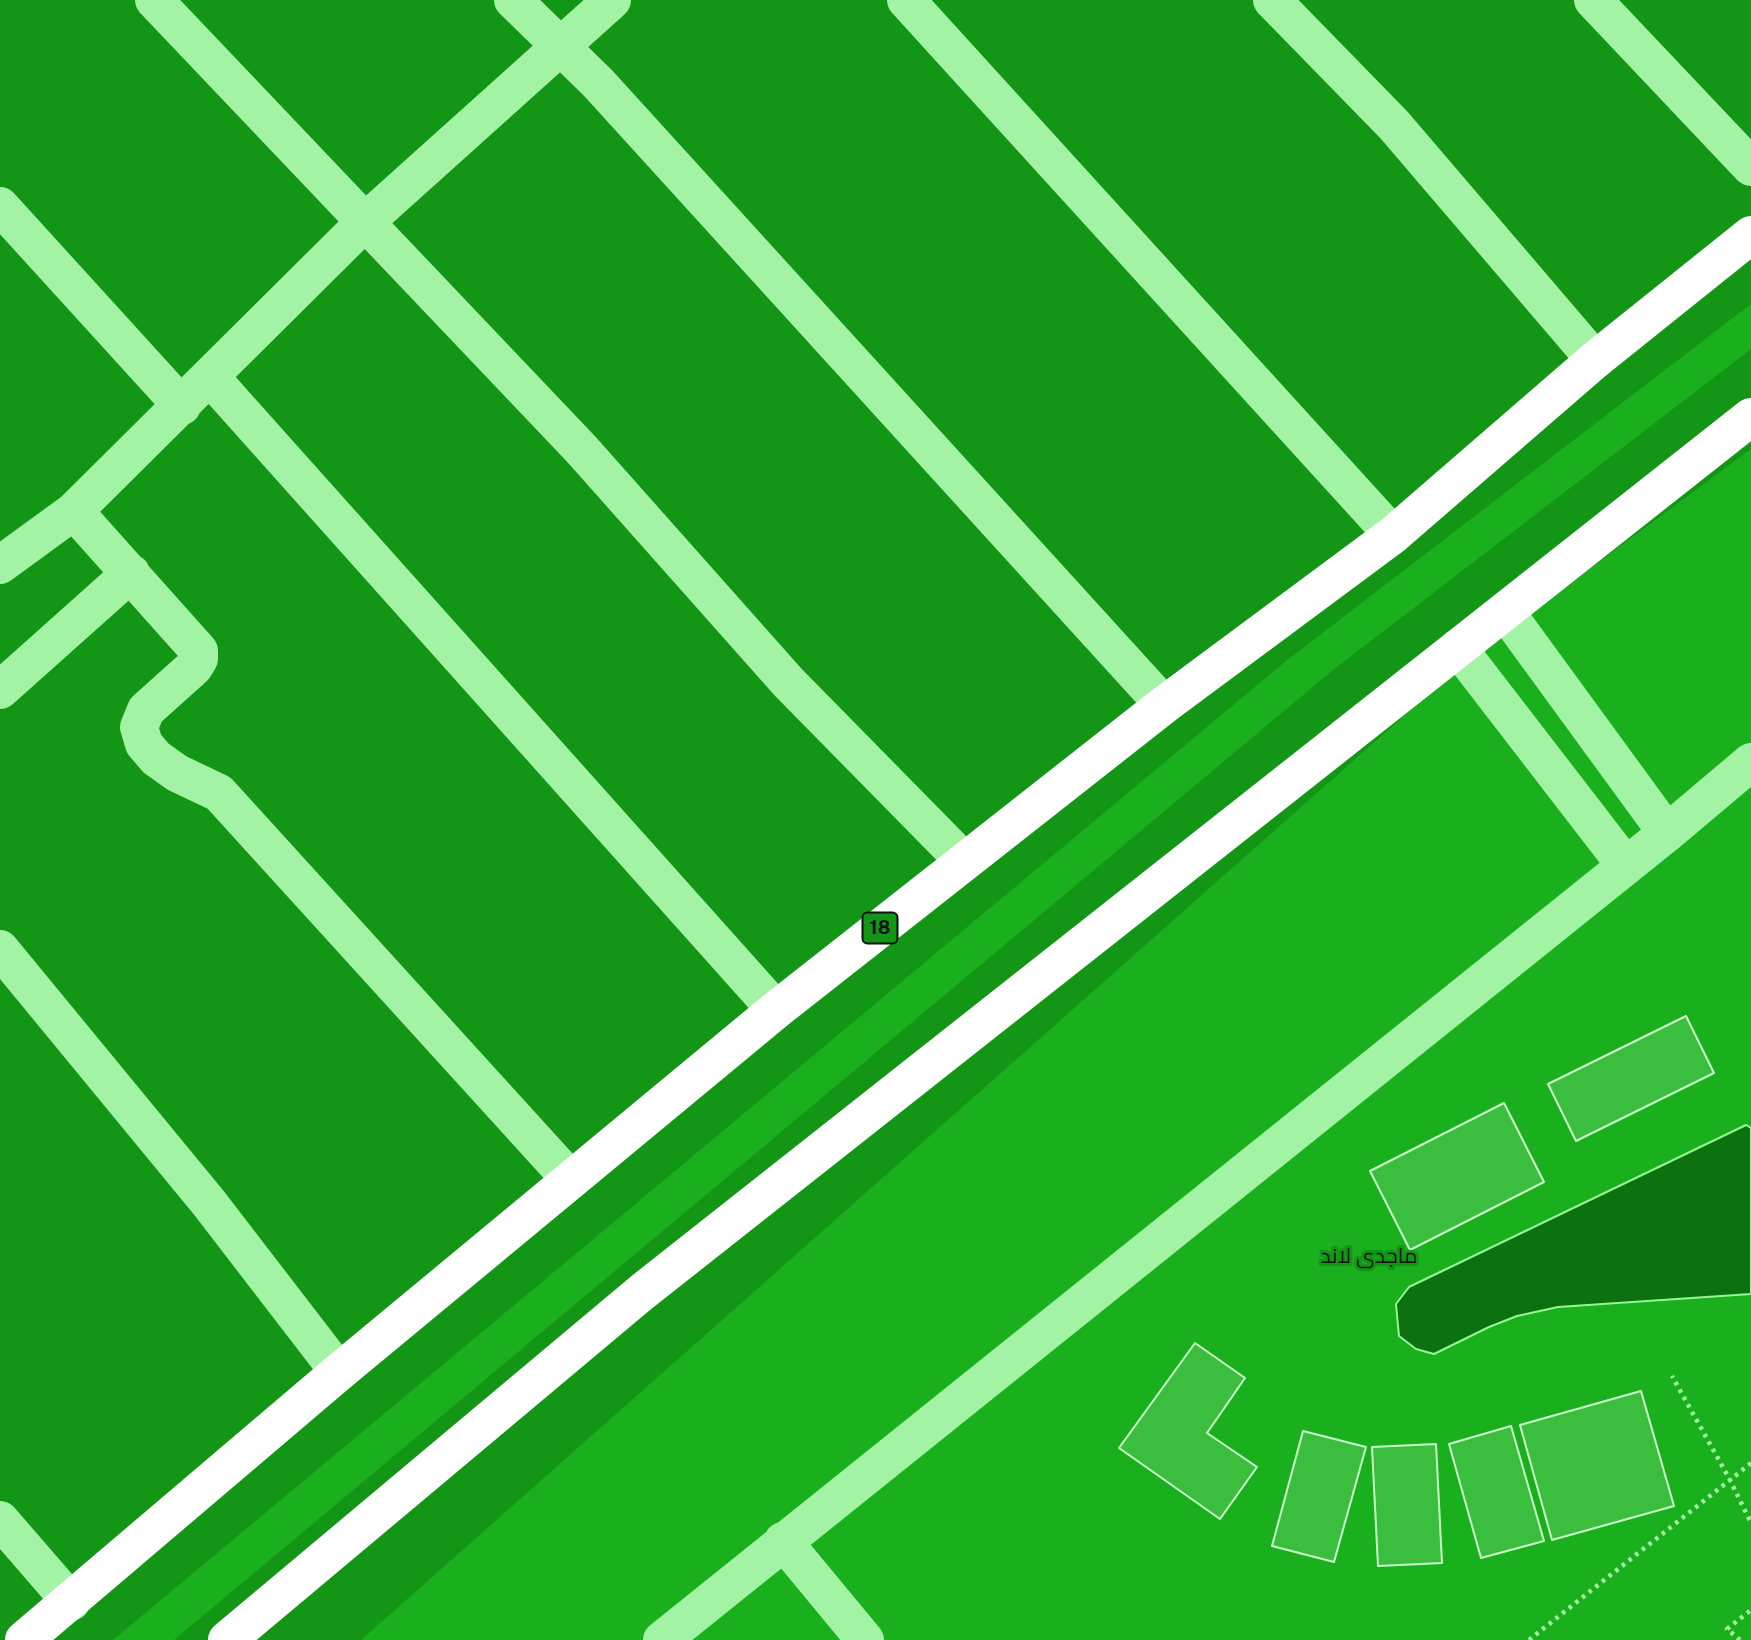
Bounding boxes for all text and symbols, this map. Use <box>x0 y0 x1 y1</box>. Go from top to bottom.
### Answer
road number: 18 <box>862 912 898 944</box>
park label: ماجدی لاند <box>1321 1244 1417 1270</box>

